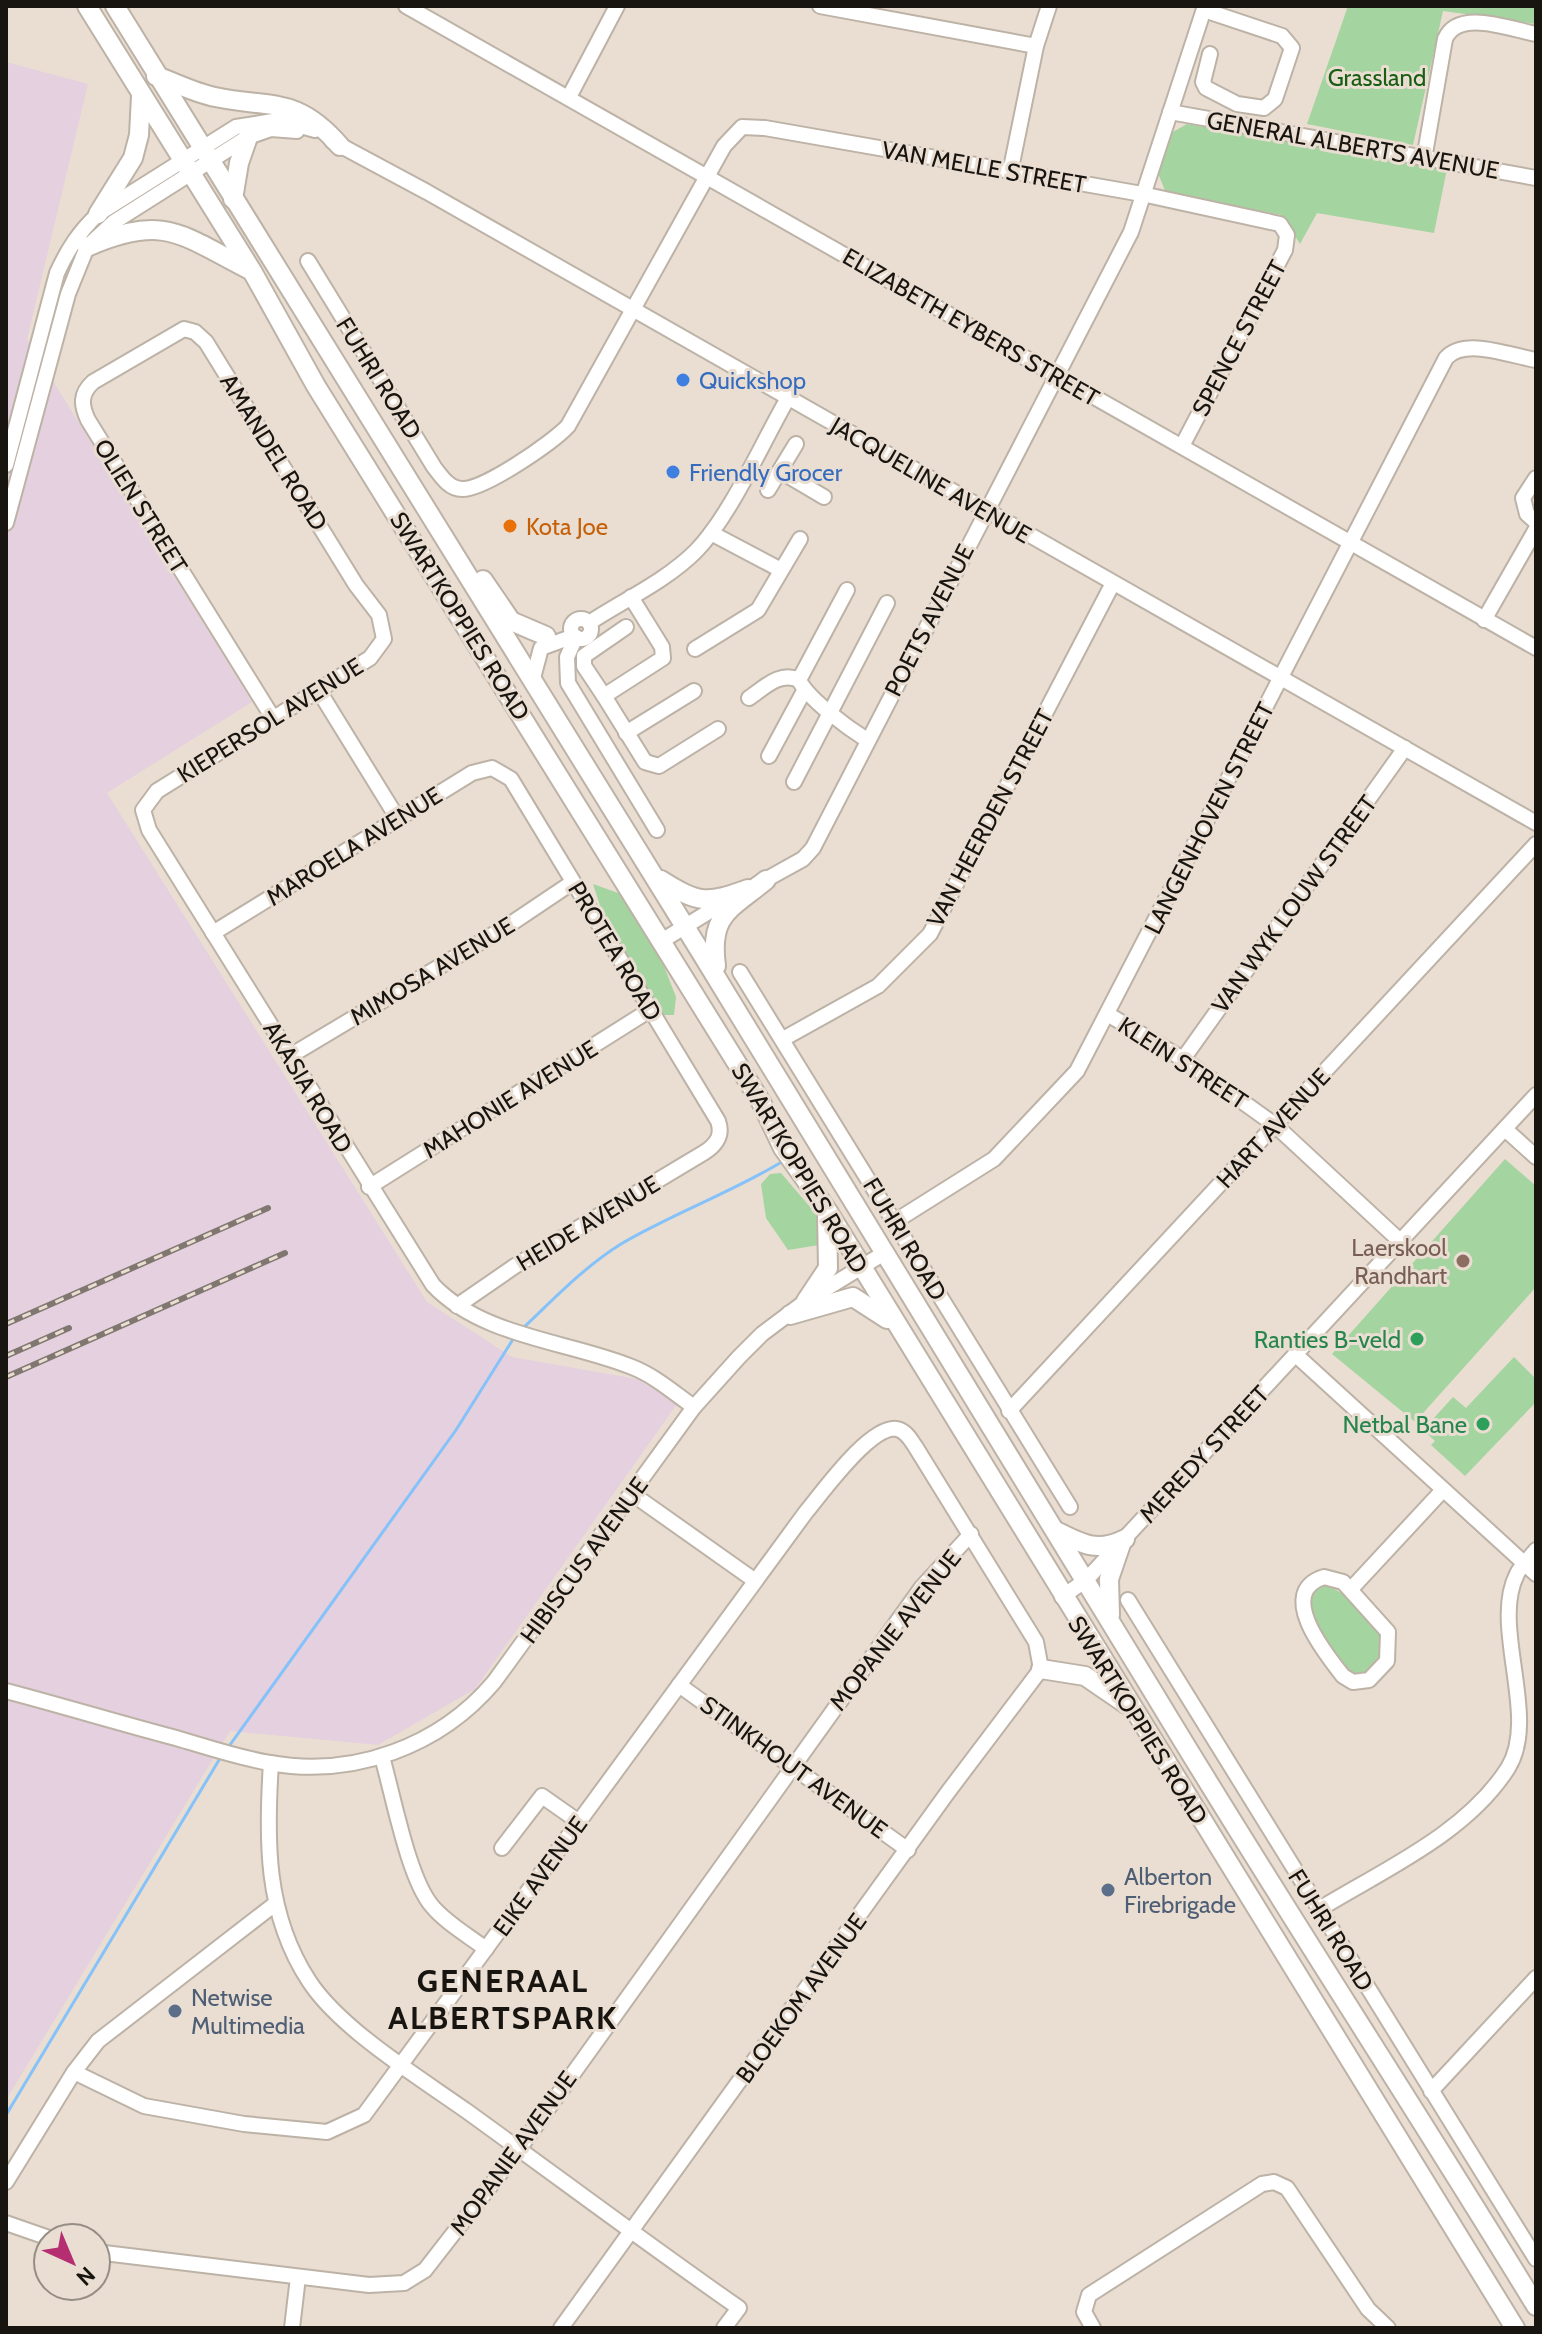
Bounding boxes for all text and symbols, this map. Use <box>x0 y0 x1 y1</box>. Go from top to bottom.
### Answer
park label: Grassland <box>1328 63 1426 92</box>
street label: GENERAL ALBERTS AVENUE <box>1205 105 1501 185</box>
street label: VAN MELLE STREET <box>880 135 1088 199</box>
street label: ELIZABETH EYBERS STREET <box>838 242 1105 412</box>
street label: SPENCE STREET <box>1186 255 1292 421</box>
street label: FUHRI ROAD <box>330 312 428 444</box>
place label: Quickshop <box>699 366 806 395</box>
street label: AMANDEL ROAD <box>214 368 334 536</box>
marker: Quickshop <box>674 371 692 389</box>
street label: JACQUELINE AVENUE <box>825 410 1037 549</box>
street label: OLIEN STREET <box>88 433 194 579</box>
place label: Friendly Grocer <box>689 458 843 487</box>
marker: Friendly Grocer <box>664 463 682 481</box>
street label: SWARTKOPPIES ROAD <box>384 506 536 726</box>
place label: Kota Joe <box>526 512 608 541</box>
marker: Kota Joe <box>501 517 519 535</box>
street label: POETS AVENUE <box>878 539 980 701</box>
street label: KIEPERSOL AVENUE <box>172 651 368 789</box>
street label: LANGENHOVEN STREET <box>1138 697 1280 939</box>
street label: VAN HEERDEN STREET <box>920 704 1060 932</box>
street label: MAROELA AVENUE <box>261 780 447 912</box>
street label: VAN WYK LOUW STREET <box>1205 789 1383 1018</box>
street label: PROTEA ROAD <box>562 876 668 1026</box>
street label: MIMOSA AVENUE <box>345 911 519 1031</box>
street label: KLEIN STREET <box>1113 1011 1253 1116</box>
street label: AKASIA ROAD <box>257 1016 359 1158</box>
street label: MAHONIE AVENUE <box>417 1034 603 1164</box>
street label: SWARTKOPPIES ROAD <box>726 1058 874 1278</box>
street label: HART AVENUE <box>1210 1062 1336 1194</box>
street label: HEIDE AVENUE <box>511 1169 665 1277</box>
street label: FUHRI ROAD <box>857 1172 953 1306</box>
place label: Laerskool Randhart <box>1351 1233 1447 1290</box>
marker: Laerskool Randhart <box>1454 1252 1472 1270</box>
place label: Ranties B-veld <box>1254 1325 1401 1354</box>
marker: Ranties B-veld <box>1408 1330 1426 1348</box>
street label: MEREDY STREET <box>1133 1379 1275 1529</box>
place label: Netbal Bane <box>1343 1410 1467 1439</box>
marker: Netbal Bane <box>1474 1415 1492 1433</box>
street label: HIBISCUS AVENUE <box>514 1471 654 1649</box>
street label: MOPANIE AVENUE <box>823 1544 967 1716</box>
street label: SWARTKOPPIES ROAD <box>1062 1610 1214 1830</box>
street label: STINKHOUT AVENUE <box>695 1690 893 1844</box>
street label: EIKE AVENUE <box>487 1811 593 1941</box>
place label: Alberton Firebrigade <box>1124 1862 1236 1919</box>
street label: FUHRI ROAD <box>1282 1864 1380 1996</box>
marker: Alberton Firebrigade <box>1099 1881 1117 1899</box>
street label: BLOEKOM AVENUE <box>730 1907 872 2089</box>
district label: GENERAAL ALBERTSPARK <box>388 1961 618 2037</box>
place label: Netwise Multimedia <box>191 1983 305 2040</box>
marker: Netwise Multimedia <box>166 2002 184 2020</box>
street label: MOPANIE AVENUE <box>444 2065 582 2241</box>
north arrow <box>32 2222 112 2302</box>
text: N <box>71 2261 101 2291</box>

